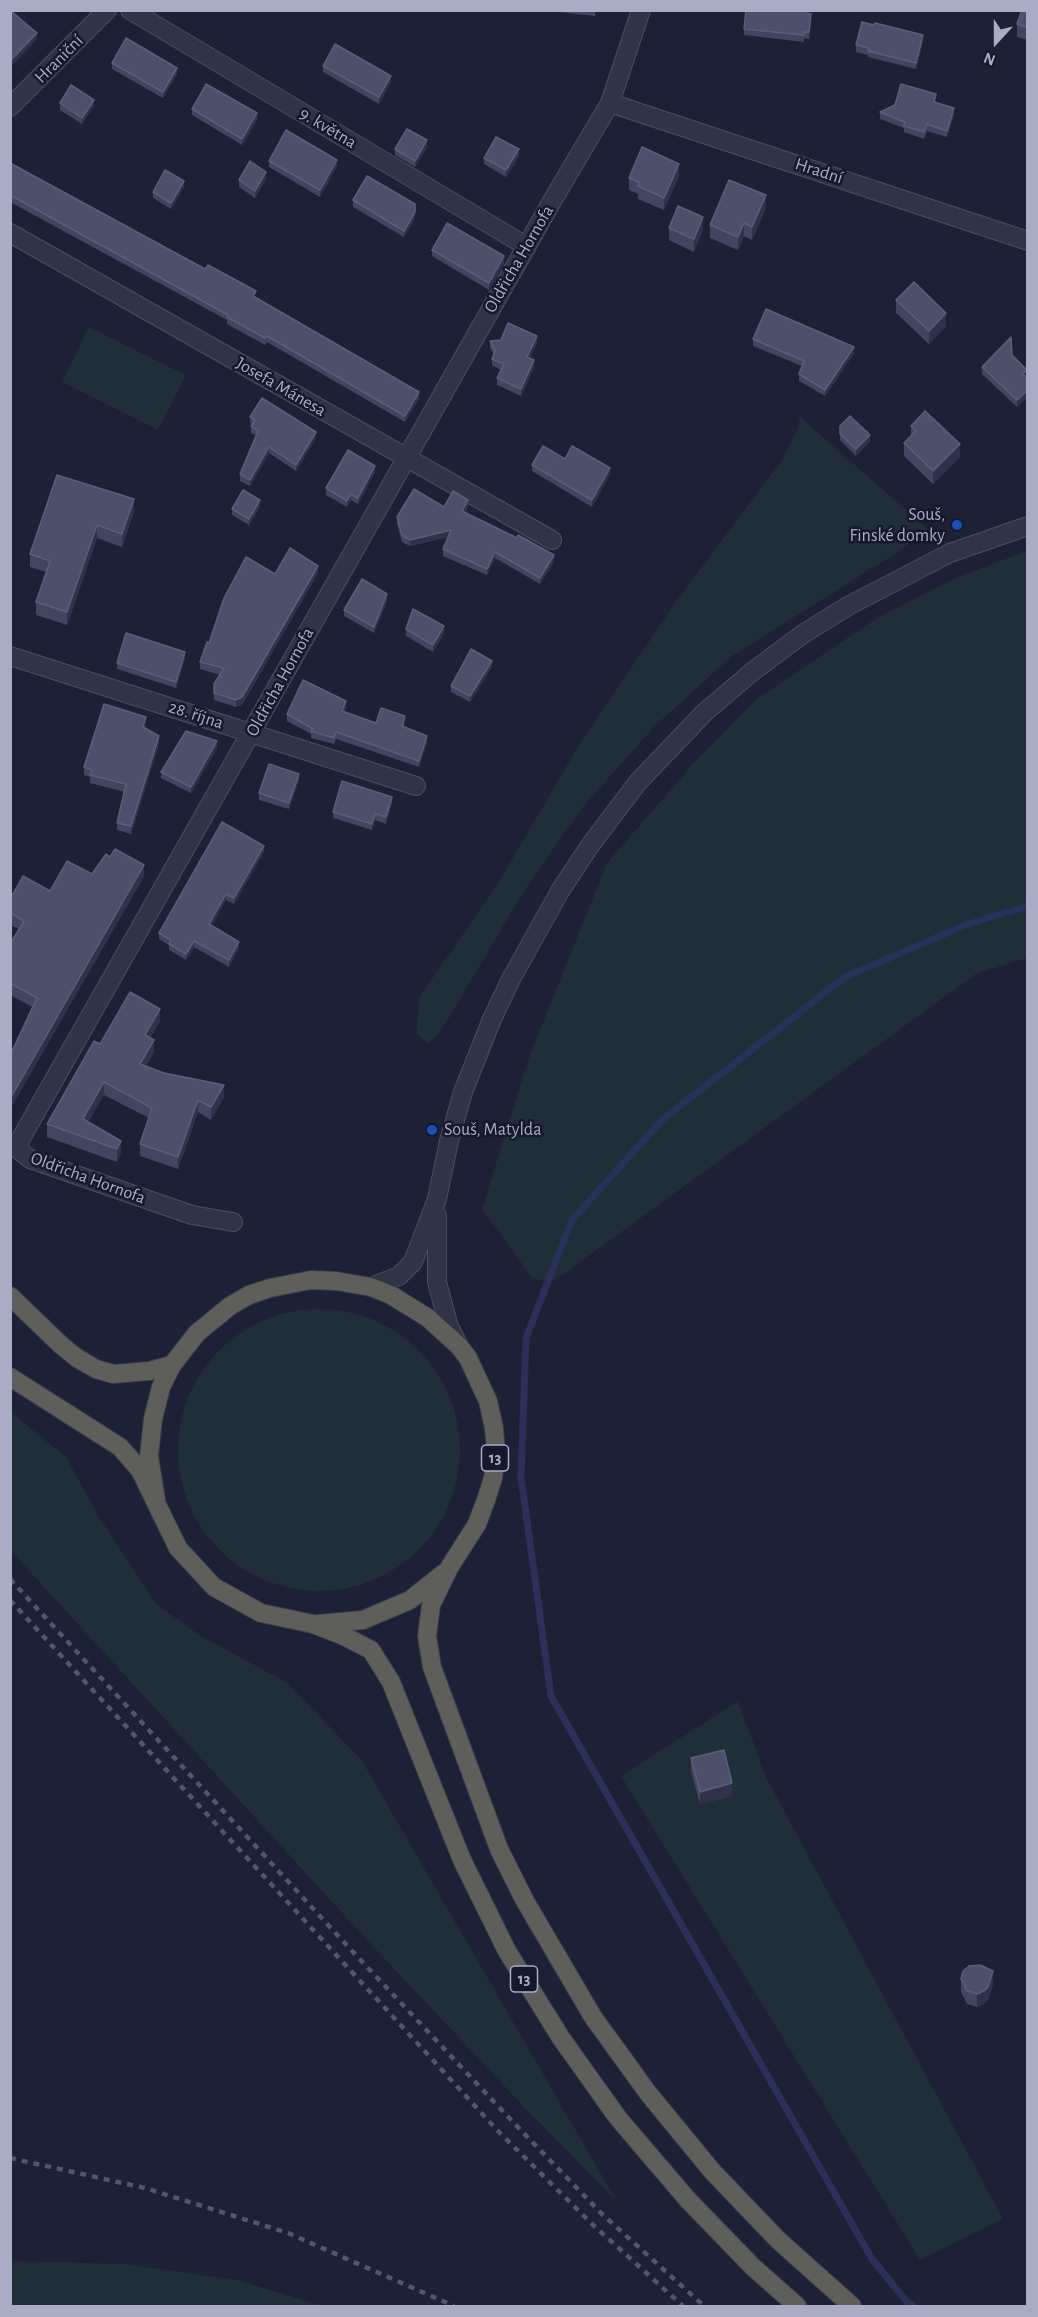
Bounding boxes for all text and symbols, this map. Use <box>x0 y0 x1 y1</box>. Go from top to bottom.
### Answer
north arrow <box>966 12 1026 72</box>
street label: Hraniční <box>30 30 88 88</box>
text: N <box>981 49 998 68</box>
street label: 9. května <box>296 103 360 153</box>
street label: Hradní <box>792 153 846 189</box>
street label: Oldřicha Hornofa <box>479 201 559 317</box>
street label: Josefa Mánesa <box>232 353 330 421</box>
place label: Souš, Finské domky <box>849 504 945 546</box>
marker: Souš, Finské domky <box>950 518 964 532</box>
street label: Oldřicha Hornofa <box>241 624 319 740</box>
street label: 28. října <box>166 696 226 734</box>
place label: Souš, Matylda <box>444 1119 541 1141</box>
marker: Souš, Matylda <box>425 1123 439 1137</box>
street label: Oldřicha Hornofa <box>28 1147 148 1209</box>
road number: 13 <box>482 1445 508 1471</box>
road number: 13 <box>510 1966 538 1992</box>

